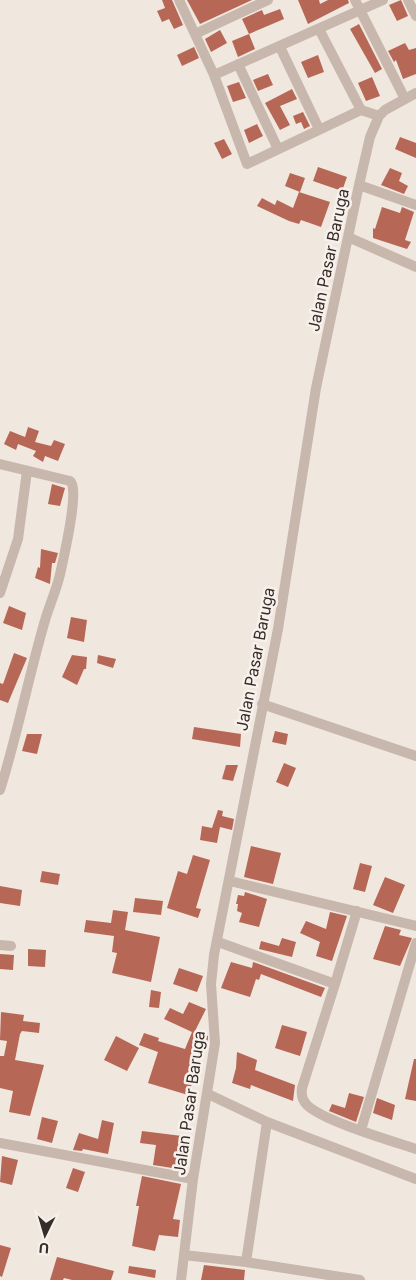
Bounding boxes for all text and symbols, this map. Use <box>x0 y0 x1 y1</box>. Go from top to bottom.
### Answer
street label: Jalan Pasar Baruga <box>303 187 353 333</box>
street label: Jalan Pasar Baruga <box>231 586 279 732</box>
street label: Jalan Pasar Baruga <box>169 1029 209 1177</box>
north arrow <box>20 1210 70 1260</box>
text: U <box>38 1240 50 1257</box>

